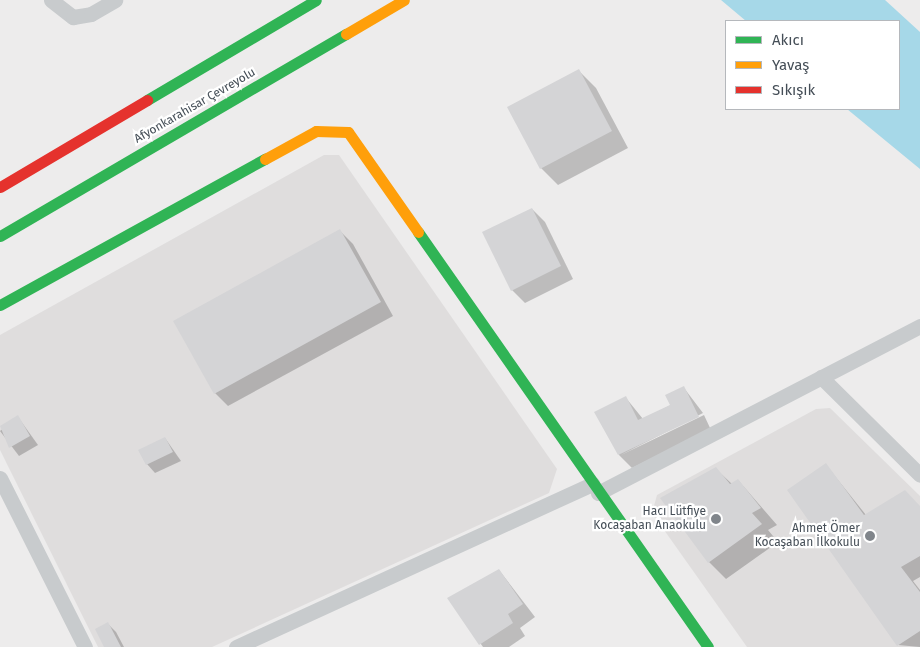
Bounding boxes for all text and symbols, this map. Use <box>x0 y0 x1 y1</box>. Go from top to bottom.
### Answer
legend <box>725 20 900 110</box>
text: Akıcı <box>772 31 804 49</box>
text: Yavaş <box>772 56 809 74</box>
street label: Afyonkarahisar Çevreyolu <box>132 65 258 147</box>
text: Sıkışık <box>772 81 815 99</box>
place label: Hacı Lütfiye Kocaşaban Anaokulu <box>593 505 706 533</box>
marker: Hacı Lütfiye Kocaşaban Anaokulu <box>710 513 722 525</box>
place label: Ahmet Ömer Kocaşaban İlkokulu <box>755 522 860 550</box>
marker: Ahmet Ömer Kocaşaban İlkokulu <box>864 530 876 542</box>

